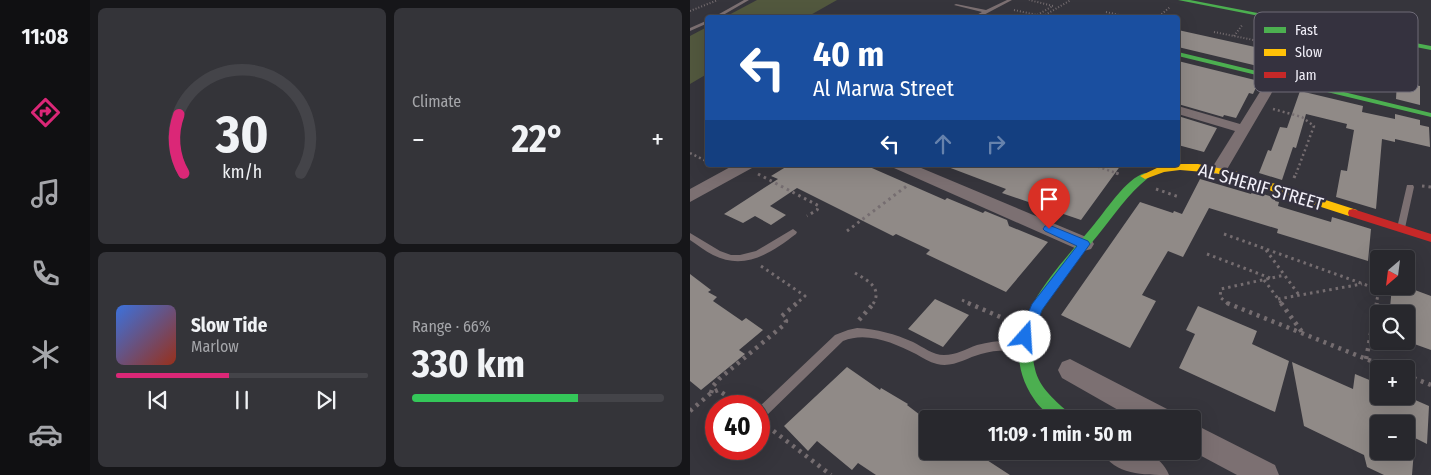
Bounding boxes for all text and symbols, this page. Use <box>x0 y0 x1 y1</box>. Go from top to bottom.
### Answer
legend <box>1254 12 1418 92</box>
text: Fast <box>1295 22 1318 39</box>
text: 11:08 <box>22 23 68 50</box>
text: 40 m <box>813 33 884 75</box>
icon: left <box>730 35 795 100</box>
text: Slow <box>1295 44 1322 61</box>
text: Jam <box>1295 67 1316 84</box>
text: Al Marwa Street <box>813 75 954 102</box>
text: Climate <box>412 92 461 111</box>
icon: directions <box>28 95 63 130</box>
text: 30 <box>215 103 269 166</box>
text: 22° <box>511 116 564 162</box>
text: − <box>412 123 425 156</box>
text: + <box>651 123 664 156</box>
icon: left <box>876 130 904 158</box>
icon: ahead <box>929 130 957 158</box>
icon: right <box>982 130 1010 158</box>
street label: AL SHERIF STREET <box>1196 159 1326 215</box>
text: km/h <box>222 161 262 183</box>
icon: music <box>28 176 63 211</box>
pin <box>1028 178 1070 229</box>
icon: arrive <box>1035 185 1063 213</box>
north arrow <box>1370 250 1415 295</box>
map controls <box>1370 250 1415 460</box>
icon: phone <box>28 256 63 291</box>
button: search <box>1370 305 1415 350</box>
position arrow <box>998 310 1050 362</box>
text: Slow Tide <box>191 314 267 337</box>
text: Range · 66% <box>412 317 491 336</box>
icon: climate <box>28 337 63 372</box>
text: Marlow <box>191 337 239 356</box>
text: 330 km <box>412 341 525 387</box>
button: + <box>1370 360 1415 405</box>
icon: previous <box>144 386 172 414</box>
icon: pause <box>228 386 256 414</box>
icon: next <box>312 386 340 414</box>
speed limit sign: 40 <box>705 395 770 460</box>
button: − <box>1370 415 1415 460</box>
icon: car <box>28 417 63 452</box>
text: 11:09 · 1 min · 50 m <box>988 423 1132 446</box>

